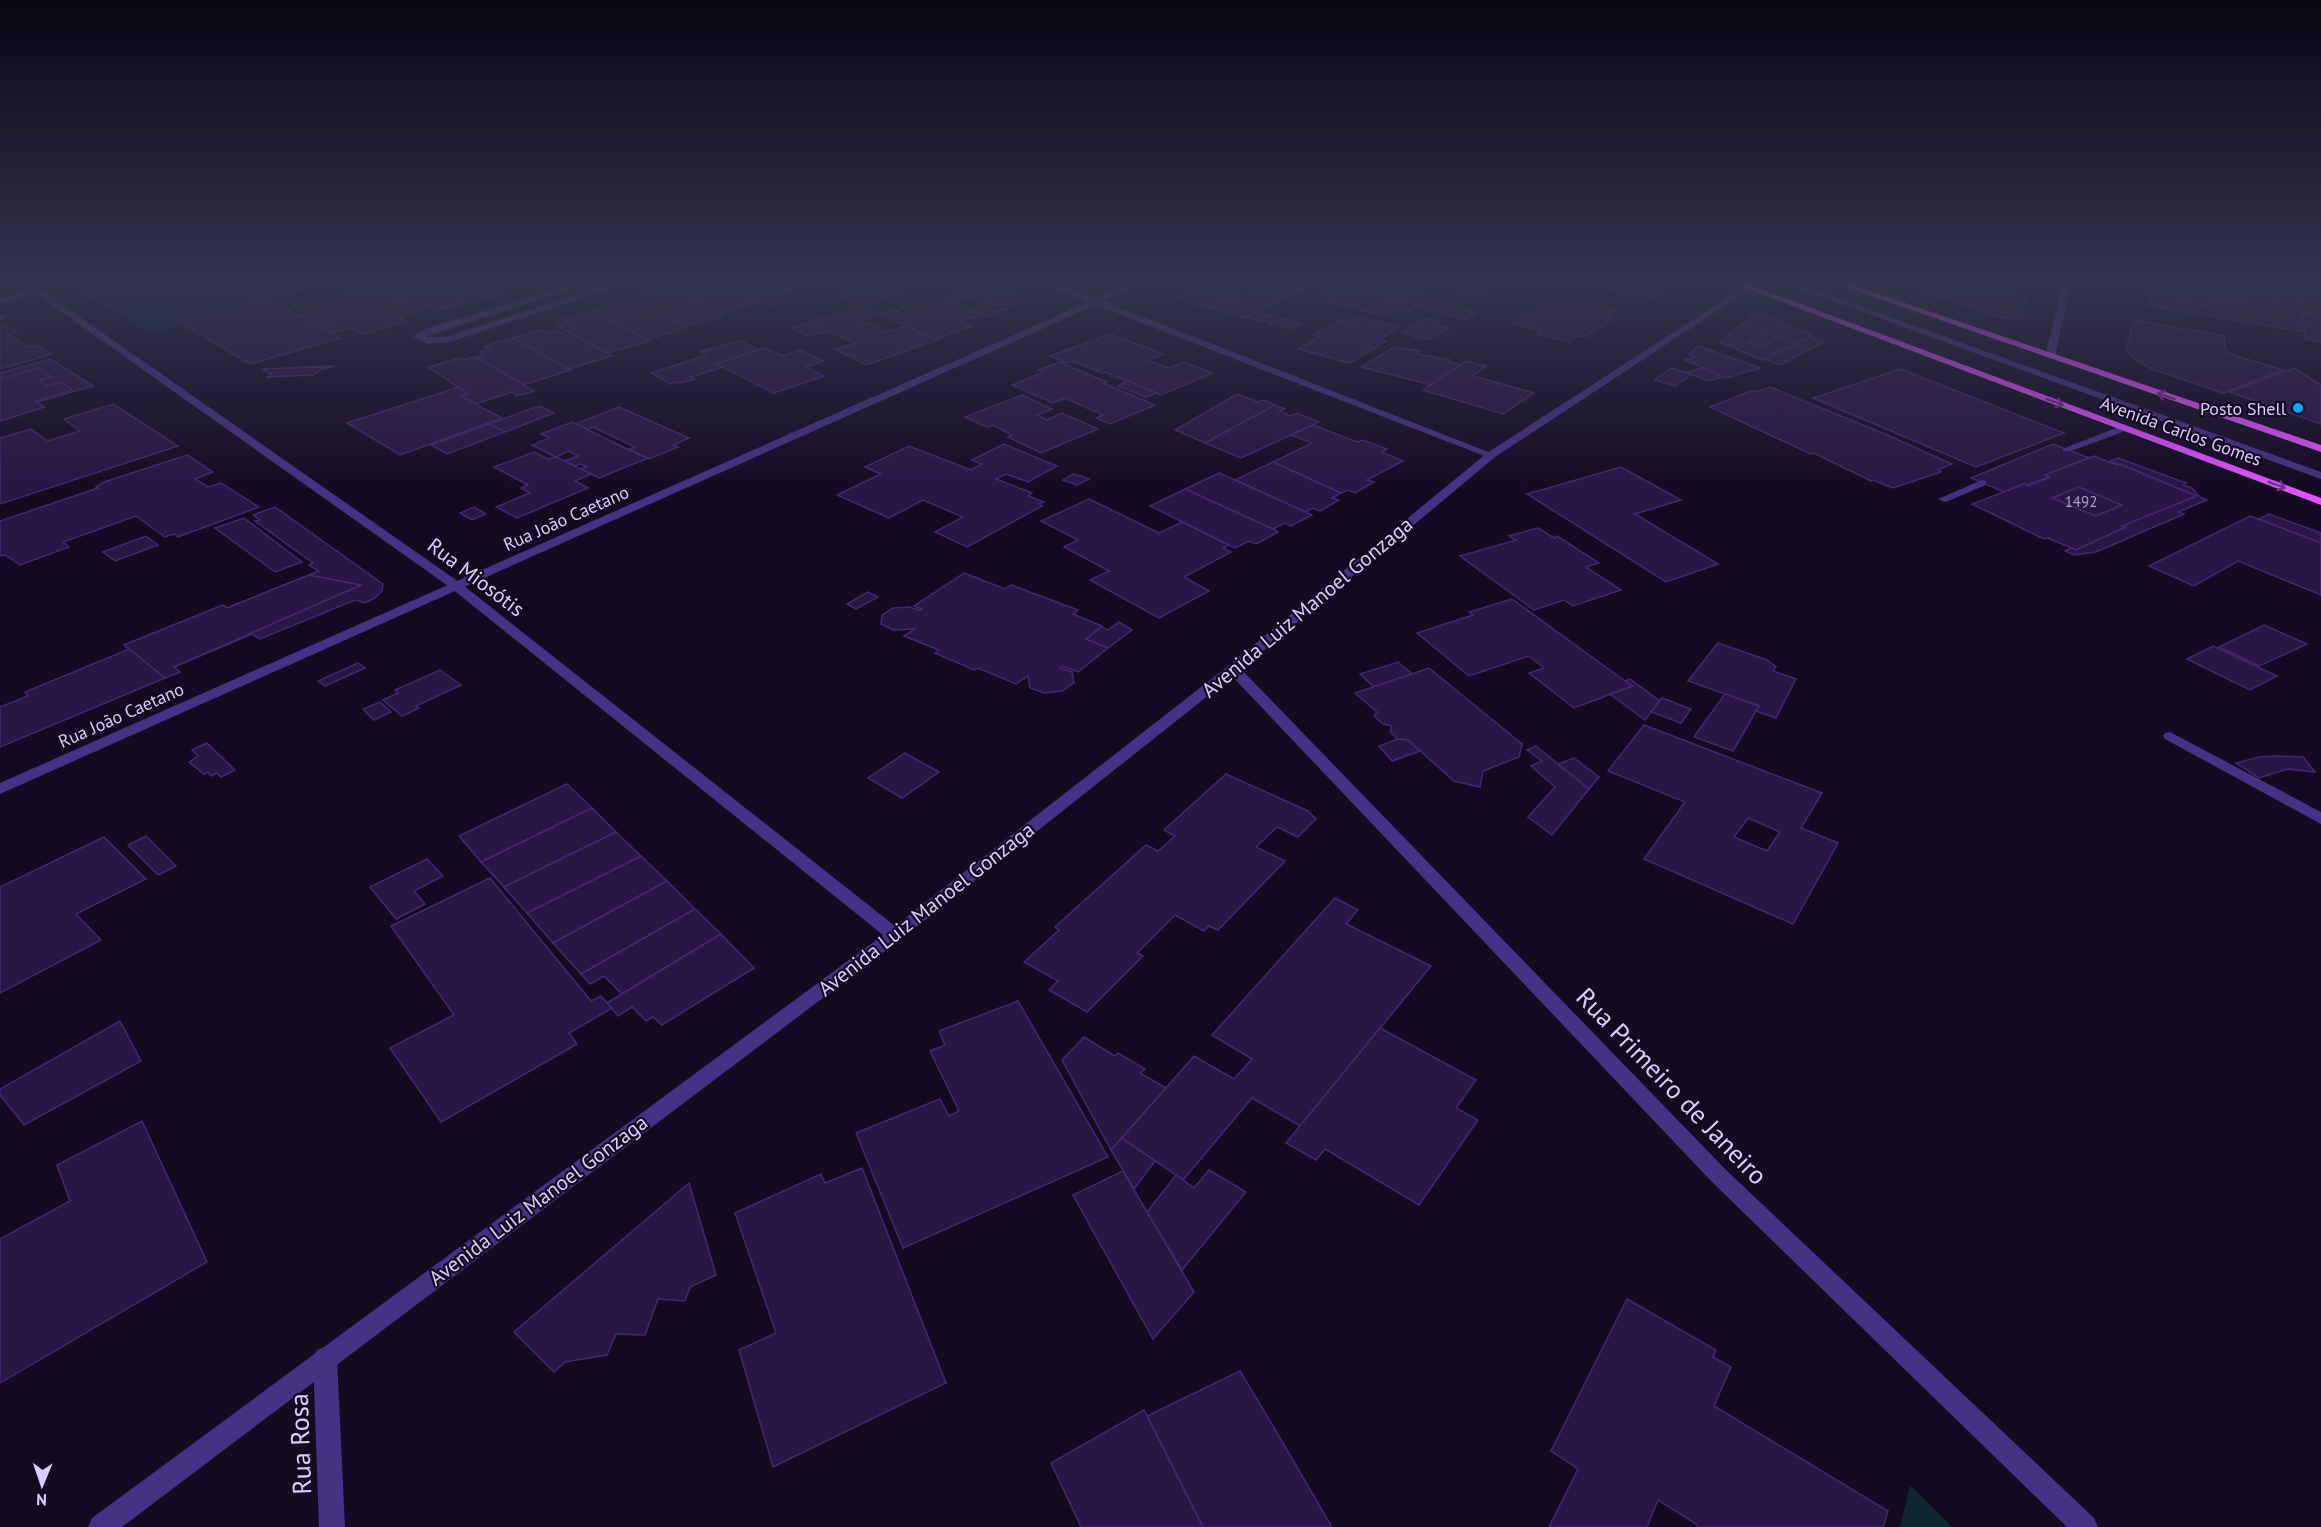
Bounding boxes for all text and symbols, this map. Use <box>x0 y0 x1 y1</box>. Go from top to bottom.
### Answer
one-way arrow <box>2157 390 2176 401</box>
street label: Avenida Carlos Gomes <box>2097 391 2265 471</box>
place label: Posto Shell <box>2200 397 2287 420</box>
one-way arrow <box>2046 398 2064 409</box>
marker: Posto Shell <box>2291 401 2305 415</box>
street label: Rua João Caetano <box>500 480 632 556</box>
one-way arrow <box>2268 481 2286 492</box>
house number: 1492 <box>2065 492 2097 511</box>
street label: Avenida Luiz Manoel Gonzaga <box>1196 511 1418 703</box>
street label: Rua Miosótis <box>422 532 530 622</box>
street label: Rua João Caetano <box>55 677 187 753</box>
street label: Avenida Luiz Manoel Gonzaga <box>812 816 1040 1002</box>
street label: Rua Primeiro de Janeiro <box>1569 981 1775 1191</box>
street label: Avenida Luiz Manoel Gonzaga <box>423 1109 653 1291</box>
street label: Rua Rosa <box>282 1393 318 1495</box>
north arrow <box>12 1455 72 1515</box>
text: N <box>36 1490 47 1510</box>

